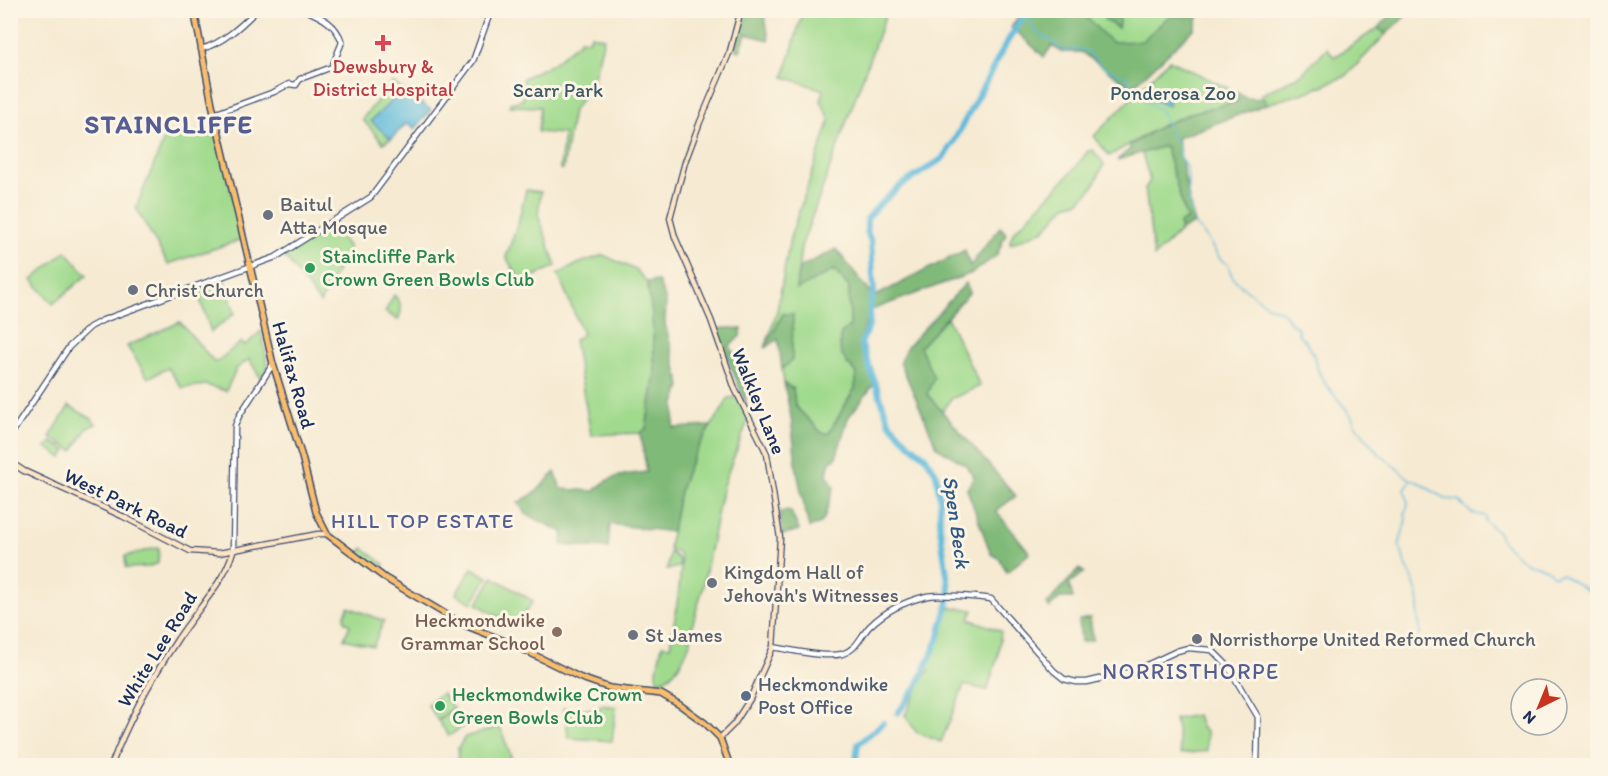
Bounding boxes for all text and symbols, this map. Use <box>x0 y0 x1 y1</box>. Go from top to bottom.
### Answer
marker: Dewsbury & District Hospital <box>374 34 392 52</box>
place label: Dewsbury & District Hospital <box>313 54 454 101</box>
park label: Scarr Park <box>513 78 603 102</box>
park label: Ponderosa Zoo <box>1110 81 1236 105</box>
district label: STAINCLIFFE <box>85 108 253 140</box>
place label: Baitul Atta Mosque <box>280 192 388 239</box>
marker: Baitul Atta Mosque <box>261 208 275 222</box>
place label: Staincliffe Park Crown Green Bowls Club <box>322 244 534 291</box>
marker: Staincliffe Park Crown Green Bowls Club <box>303 261 317 275</box>
place label: Christ Church <box>145 278 264 302</box>
marker: Christ Church <box>126 283 140 297</box>
street label: Halifax Road <box>267 319 321 431</box>
street label: Walkley Lane <box>727 344 791 458</box>
street label: West Park Road <box>60 463 192 543</box>
water label: Spen Beck <box>938 474 976 571</box>
district label: HILL TOP ESTATE <box>331 508 515 533</box>
place label: Kingdom Hall of Jehovah's Witnesses <box>724 560 899 607</box>
marker: Kingdom Hall of Jehovah's Witnesses <box>705 576 719 590</box>
street label: White Lee Road <box>112 587 202 711</box>
place label: Heckmondwike Grammar School <box>401 608 545 655</box>
place label: St James <box>645 623 723 647</box>
marker: Heckmondwike Grammar School <box>550 625 564 639</box>
place label: Norristhorpe United Reformed Church <box>1209 627 1536 651</box>
marker: St James <box>626 628 640 642</box>
marker: Norristhorpe United Reformed Church <box>1190 632 1204 646</box>
district label: NORRISTHORPE <box>1102 658 1280 685</box>
place label: Heckmondwike Post Office <box>758 672 888 719</box>
north arrow <box>1509 677 1569 737</box>
place label: Heckmondwike Crown Green Bowls Club <box>452 682 642 729</box>
marker: Heckmondwike Post Office <box>739 689 753 703</box>
marker: Heckmondwike Crown Green Bowls Club <box>433 699 447 713</box>
text: N <box>1519 707 1540 728</box>

